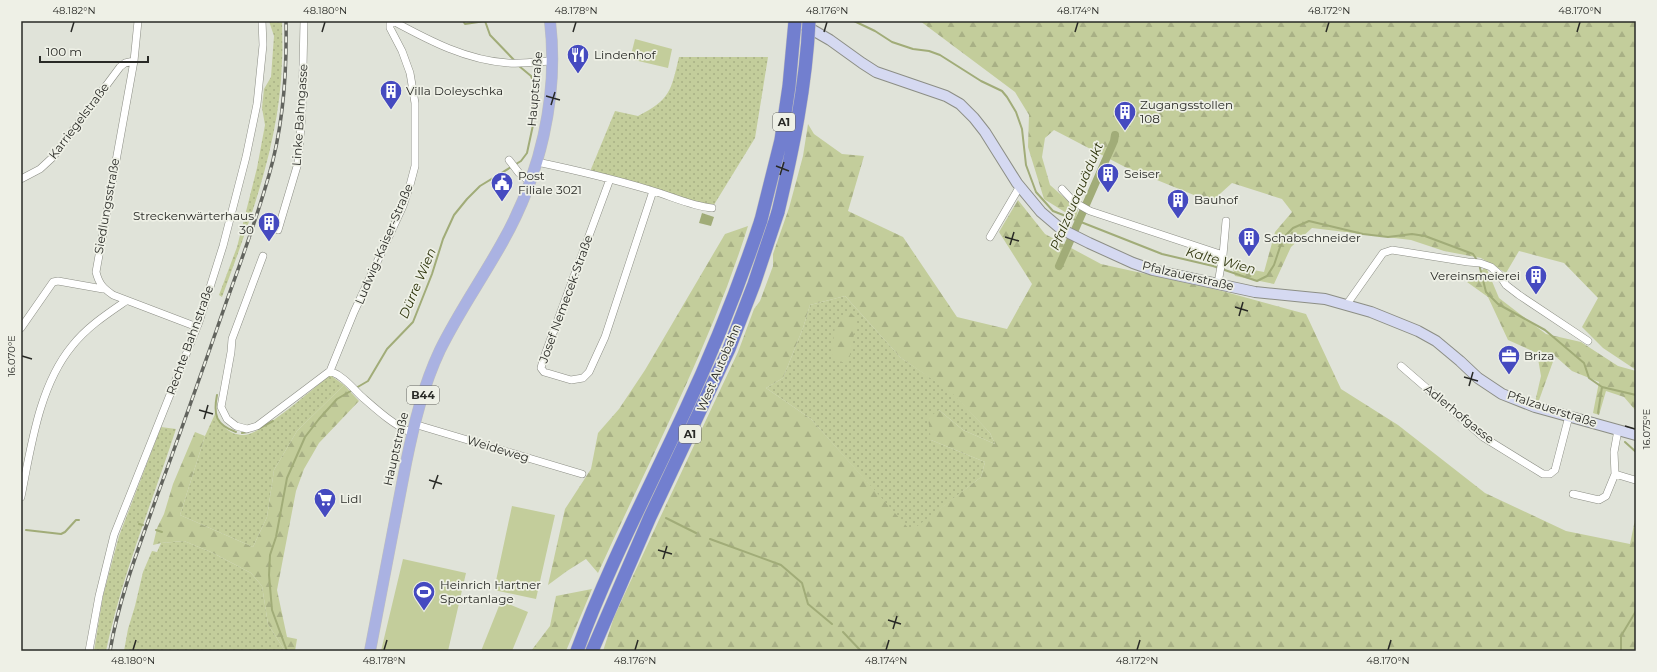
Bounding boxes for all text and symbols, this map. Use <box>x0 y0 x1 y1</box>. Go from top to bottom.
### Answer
text: 48.182°N <box>52 4 96 17</box>
text: 48.180°N <box>303 4 347 17</box>
text: 48.178°N <box>554 4 598 17</box>
text: 48.176°N <box>806 4 848 17</box>
text: 48.174°N <box>1057 4 1099 17</box>
text: 48.172°N <box>1308 4 1350 17</box>
text: 48.170°N <box>1558 4 1602 17</box>
scale bar <box>40 38 148 64</box>
restaurant icon: Lindenhof <box>565 42 591 75</box>
text: 100 m <box>46 44 82 59</box>
place label: Lindenhof <box>594 47 657 62</box>
street label: Hauptstraße <box>524 51 545 127</box>
street label: Linke Bahngasse <box>288 63 311 167</box>
building icon: Villa Doleyschka <box>378 78 404 111</box>
street label: Karriegelstraße <box>45 80 112 162</box>
place label: Villa Doleyschka <box>406 83 503 98</box>
place label: Zugangsstollen 108 <box>1140 97 1233 126</box>
building icon: Zugangsstollen 108 <box>1112 99 1138 132</box>
road number: A1 <box>773 113 795 131</box>
water label: Pfalzauaquädukt <box>1046 139 1106 252</box>
street label: Siedlungsstraße <box>91 157 122 255</box>
building icon: Seiser <box>1095 161 1121 194</box>
place label: Seiser <box>1124 166 1160 181</box>
place label: Post Filiale 3021 <box>518 168 582 197</box>
public building icon: Post Filiale 3021 <box>489 170 515 203</box>
street label: Ludwig-Kaiser-Straße <box>351 181 416 306</box>
building icon: Bauhof <box>1165 187 1191 220</box>
place label: Bauhof <box>1194 192 1239 207</box>
place label: Streckenwärterhaus 30 <box>133 208 254 237</box>
building icon: Streckenwärterhaus 30 <box>256 210 282 243</box>
building icon: Schabschneider <box>1236 225 1262 258</box>
place label: Schabschneider <box>1264 230 1361 245</box>
street label: Josef Nemecek-Straße <box>535 233 596 366</box>
water label: Kalte Wien <box>1184 243 1258 277</box>
water label: Dürre Wien <box>395 245 439 321</box>
street label: Pfalzauerstraße <box>1141 258 1235 293</box>
building icon: Vereinsmeierei <box>1523 263 1549 296</box>
place label: Vereinsmeierei <box>1430 268 1520 283</box>
street label: Rechte Bahnstraße <box>163 283 216 397</box>
street label: West Autobahn <box>693 322 744 414</box>
text: 16.070°E <box>5 335 18 377</box>
office icon: Briza <box>1496 343 1522 376</box>
place label: Briza <box>1524 348 1554 363</box>
street label: Adlerhofgasse <box>1421 381 1497 446</box>
road number: B44 <box>407 386 439 404</box>
street label: Pfalzauerstraße <box>1505 387 1599 430</box>
text: 16.075°E <box>1640 408 1653 449</box>
street label: Hauptstraße <box>380 411 411 487</box>
road number: A1 <box>679 425 701 443</box>
street label: Weideweg <box>465 432 531 465</box>
supermarket icon: Lidl <box>312 486 338 519</box>
place label: Lidl <box>340 491 362 506</box>
place label: Heinrich Hartner Sportanlage <box>440 577 541 606</box>
sports icon: Heinrich Hartner Sportanlage <box>411 579 437 612</box>
text: 48.180°N <box>111 654 155 667</box>
text: 48.178°N <box>362 654 406 667</box>
text: 48.176°N <box>614 654 656 667</box>
text: 48.174°N <box>865 654 907 667</box>
text: 48.172°N <box>1116 654 1158 667</box>
text: 48.170°N <box>1366 654 1410 667</box>

